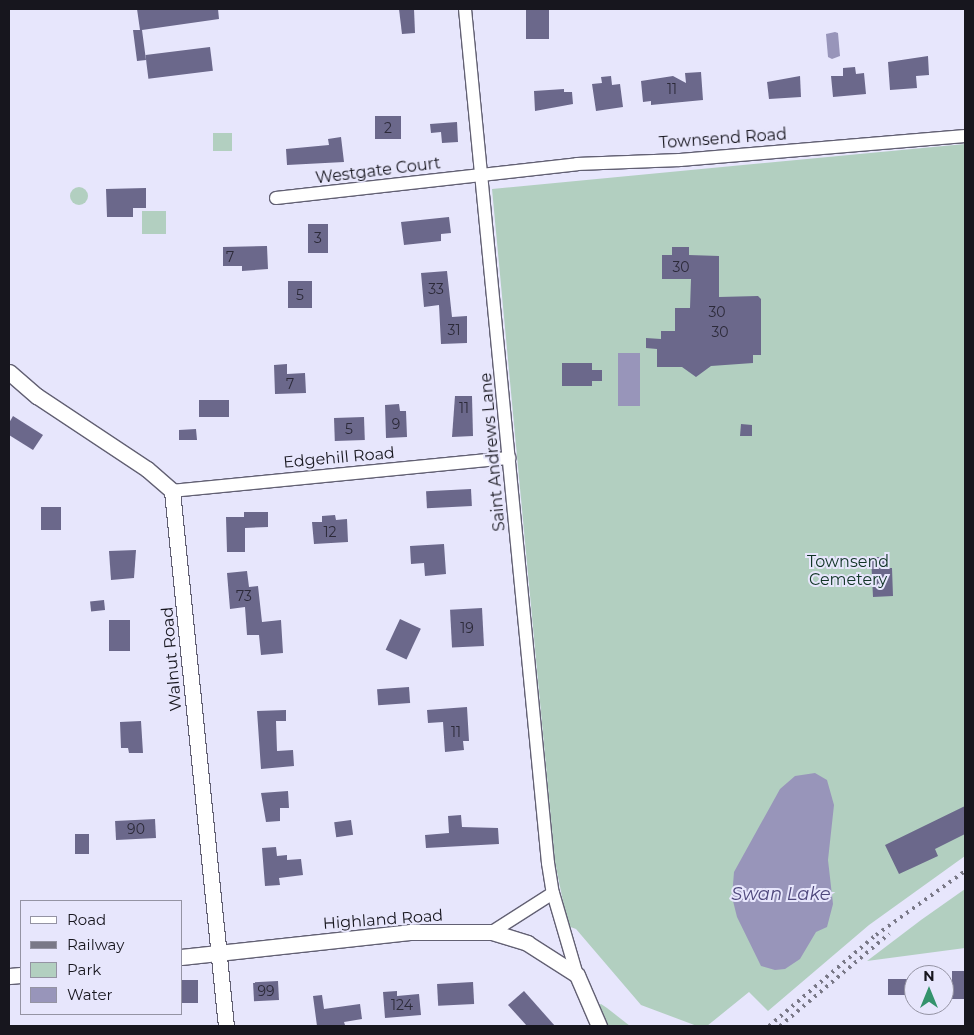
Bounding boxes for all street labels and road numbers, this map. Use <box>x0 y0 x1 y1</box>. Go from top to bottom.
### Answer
street label: Townsend Road <box>658 125 788 153</box>
street label: Westgate Court <box>314 154 442 188</box>
street label: Saint Andrews Lane <box>476 372 510 532</box>
street label: Edgehill Road <box>282 444 396 472</box>
street label: Walnut Road <box>158 606 186 712</box>
street label: Highland Road <box>322 906 444 934</box>

